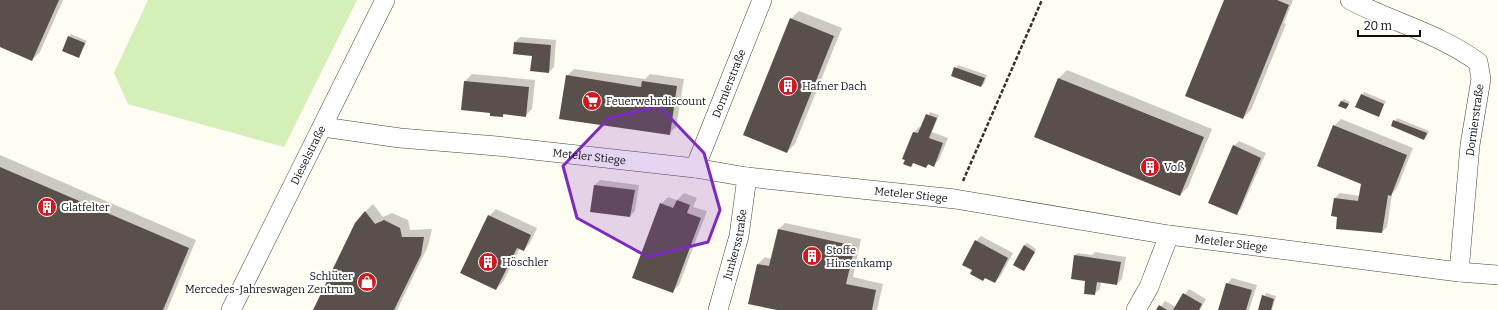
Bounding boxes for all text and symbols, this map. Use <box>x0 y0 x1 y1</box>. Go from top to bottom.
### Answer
scale bar <box>1358 12 1420 38</box>
text: 20 m <box>1364 19 1393 33</box>
street label: Dornierstraße <box>709 47 748 120</box>
building icon: Hafner Dach <box>777 75 799 97</box>
place label: Hafner Dach <box>802 80 867 93</box>
street label: Dornierstraße <box>1464 83 1486 157</box>
supermarket icon: Feuerwehrdiscount <box>581 90 603 112</box>
place label: Feuerwehrdiscount <box>606 95 706 108</box>
street label: Dieselstraße <box>288 123 328 187</box>
street label: Meteler Stiege <box>552 146 627 167</box>
building icon: Voß <box>1139 156 1161 178</box>
place label: Voß <box>1164 161 1184 174</box>
street label: Meteler Stiege <box>874 184 948 205</box>
building icon: Glatfelter <box>36 196 58 218</box>
place label: Glatfelter <box>61 201 110 214</box>
street label: Junkersstraße <box>720 208 749 282</box>
street label: Meteler Stiege <box>1194 232 1269 254</box>
place label: Stoffe Hinsenkamp <box>826 244 893 270</box>
building icon: Stoffe Hinsenkamp <box>801 245 823 267</box>
building icon: Höschler <box>477 251 499 273</box>
place label: Höschler <box>502 256 549 269</box>
place label: Schlüter Mercedes-Jahreswagen Zentrum <box>185 270 354 296</box>
shop icon: Schlüter Mercedes-Jahreswagen Zentrum <box>356 271 378 293</box>

